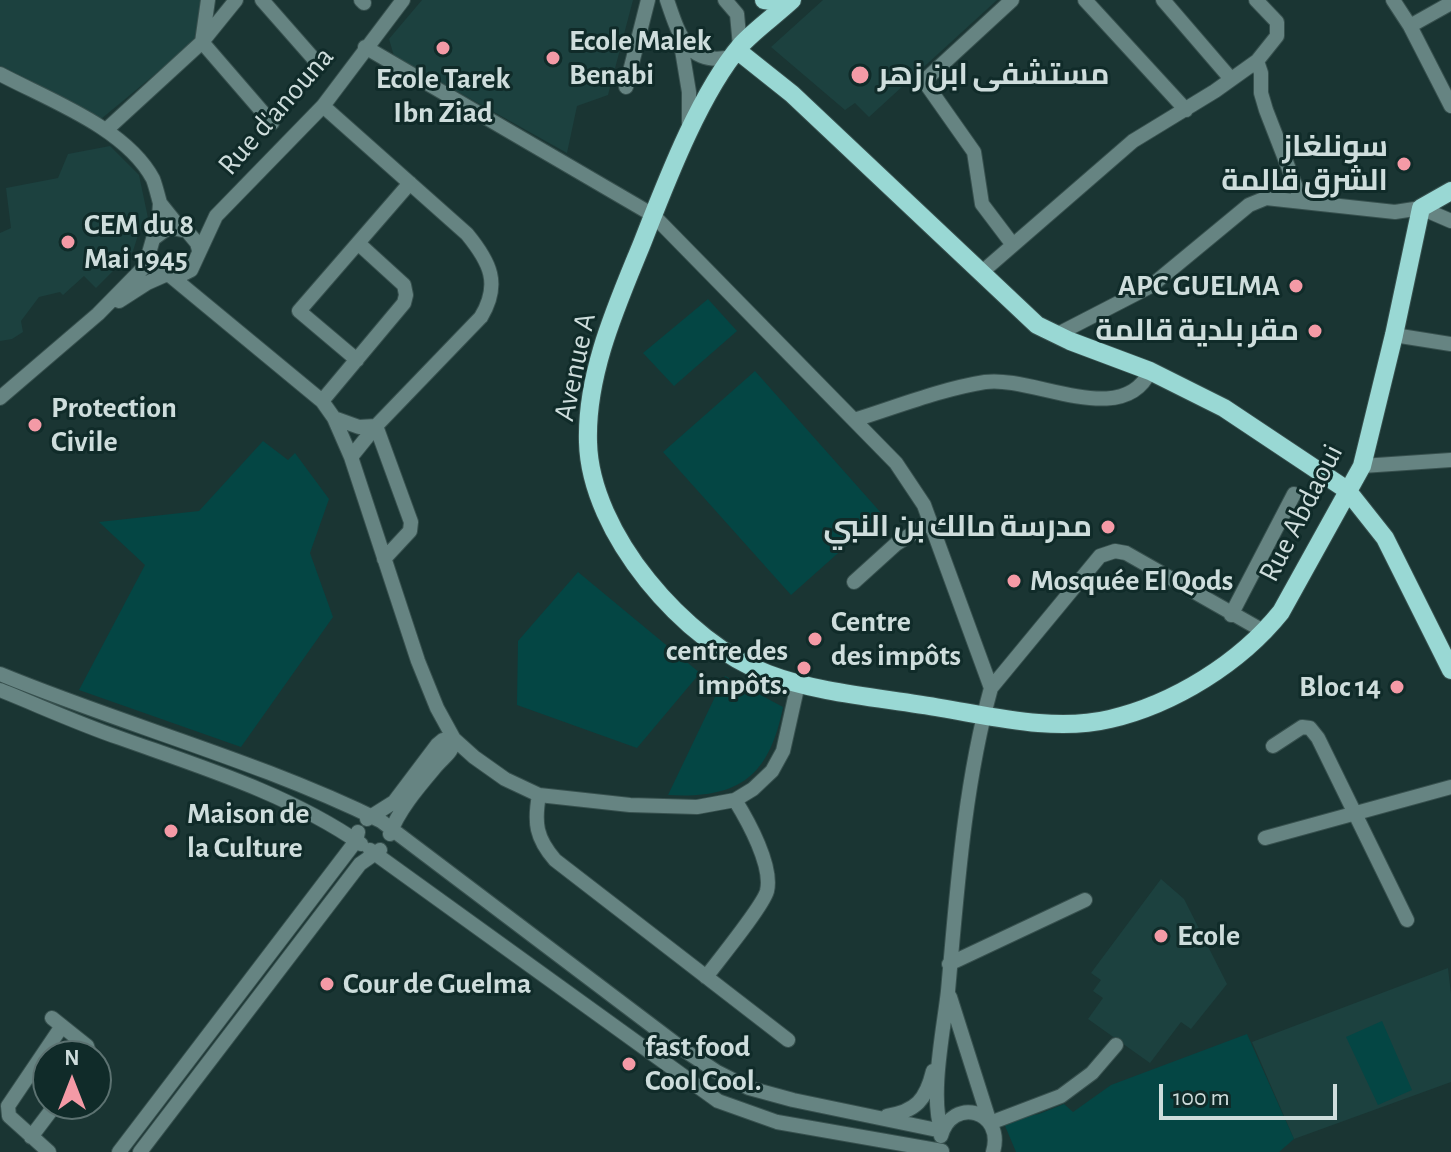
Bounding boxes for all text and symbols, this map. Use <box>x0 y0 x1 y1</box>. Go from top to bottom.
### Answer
place label: Ecole Malek Benabi <box>569 23 711 94</box>
street label: Rue d'anouna <box>210 39 342 183</box>
marker: Ecole Tarek Ibn Ziad <box>434 39 452 57</box>
marker: Ecole Malek Benabi <box>544 49 562 67</box>
place label: مستشفى ابن زهر <box>878 57 1110 93</box>
place label: Ecole Tarek Ibn Ziad <box>376 61 510 132</box>
marker: مستشفى ابن زهر <box>849 64 871 86</box>
place label: سونلغاز الشرق قالمة <box>1221 129 1388 200</box>
marker: سونلغاز الشرق قالمة <box>1395 155 1413 173</box>
place label: CEM du 8 Mai 1945 <box>84 207 194 278</box>
marker: CEM du 8 Mai 1945 <box>59 233 77 251</box>
place label: APC GUELMA <box>1118 268 1280 304</box>
marker: APC GUELMA <box>1287 277 1305 295</box>
street label: Avenue A <box>546 310 604 424</box>
place label: مقر بلدية قالمة <box>1095 313 1299 349</box>
marker: مقر بلدية قالمة <box>1306 322 1324 340</box>
place label: Protection Civile <box>51 390 177 460</box>
marker: Protection Civile <box>26 416 44 434</box>
street label: Rue Abdaoui <box>1251 438 1351 588</box>
place label: مدرسة مالك بن النبي <box>823 509 1092 545</box>
marker: مدرسة مالك بن النبي <box>1099 518 1117 536</box>
place label: Mosquée El Qods <box>1030 563 1233 599</box>
marker: Mosquée El Qods <box>1005 572 1023 590</box>
place label: Centre des impôts <box>831 604 961 674</box>
marker: Centre des impôts <box>806 630 824 648</box>
place label: centre des impôts. <box>666 633 788 704</box>
marker: centre des impôts. <box>795 659 813 677</box>
place label: Bloc 14 <box>1299 669 1381 705</box>
marker: Bloc 14 <box>1388 678 1406 696</box>
place label: Maison de la Culture <box>187 796 309 866</box>
marker: Maison de la Culture <box>162 822 180 840</box>
place label: Ecole <box>1177 918 1240 954</box>
marker: Ecole <box>1152 927 1170 945</box>
place label: Cour de Guelma <box>343 966 531 1002</box>
marker: Cour de Guelma <box>318 975 336 993</box>
place label: fast food Cool Cool. <box>645 1029 762 1100</box>
north arrow <box>32 1040 112 1120</box>
text: N <box>64 1047 80 1069</box>
marker: fast food Cool Cool. <box>620 1055 638 1073</box>
scale bar <box>1163 1068 1341 1118</box>
text: 100 m <box>1173 1086 1230 1110</box>

